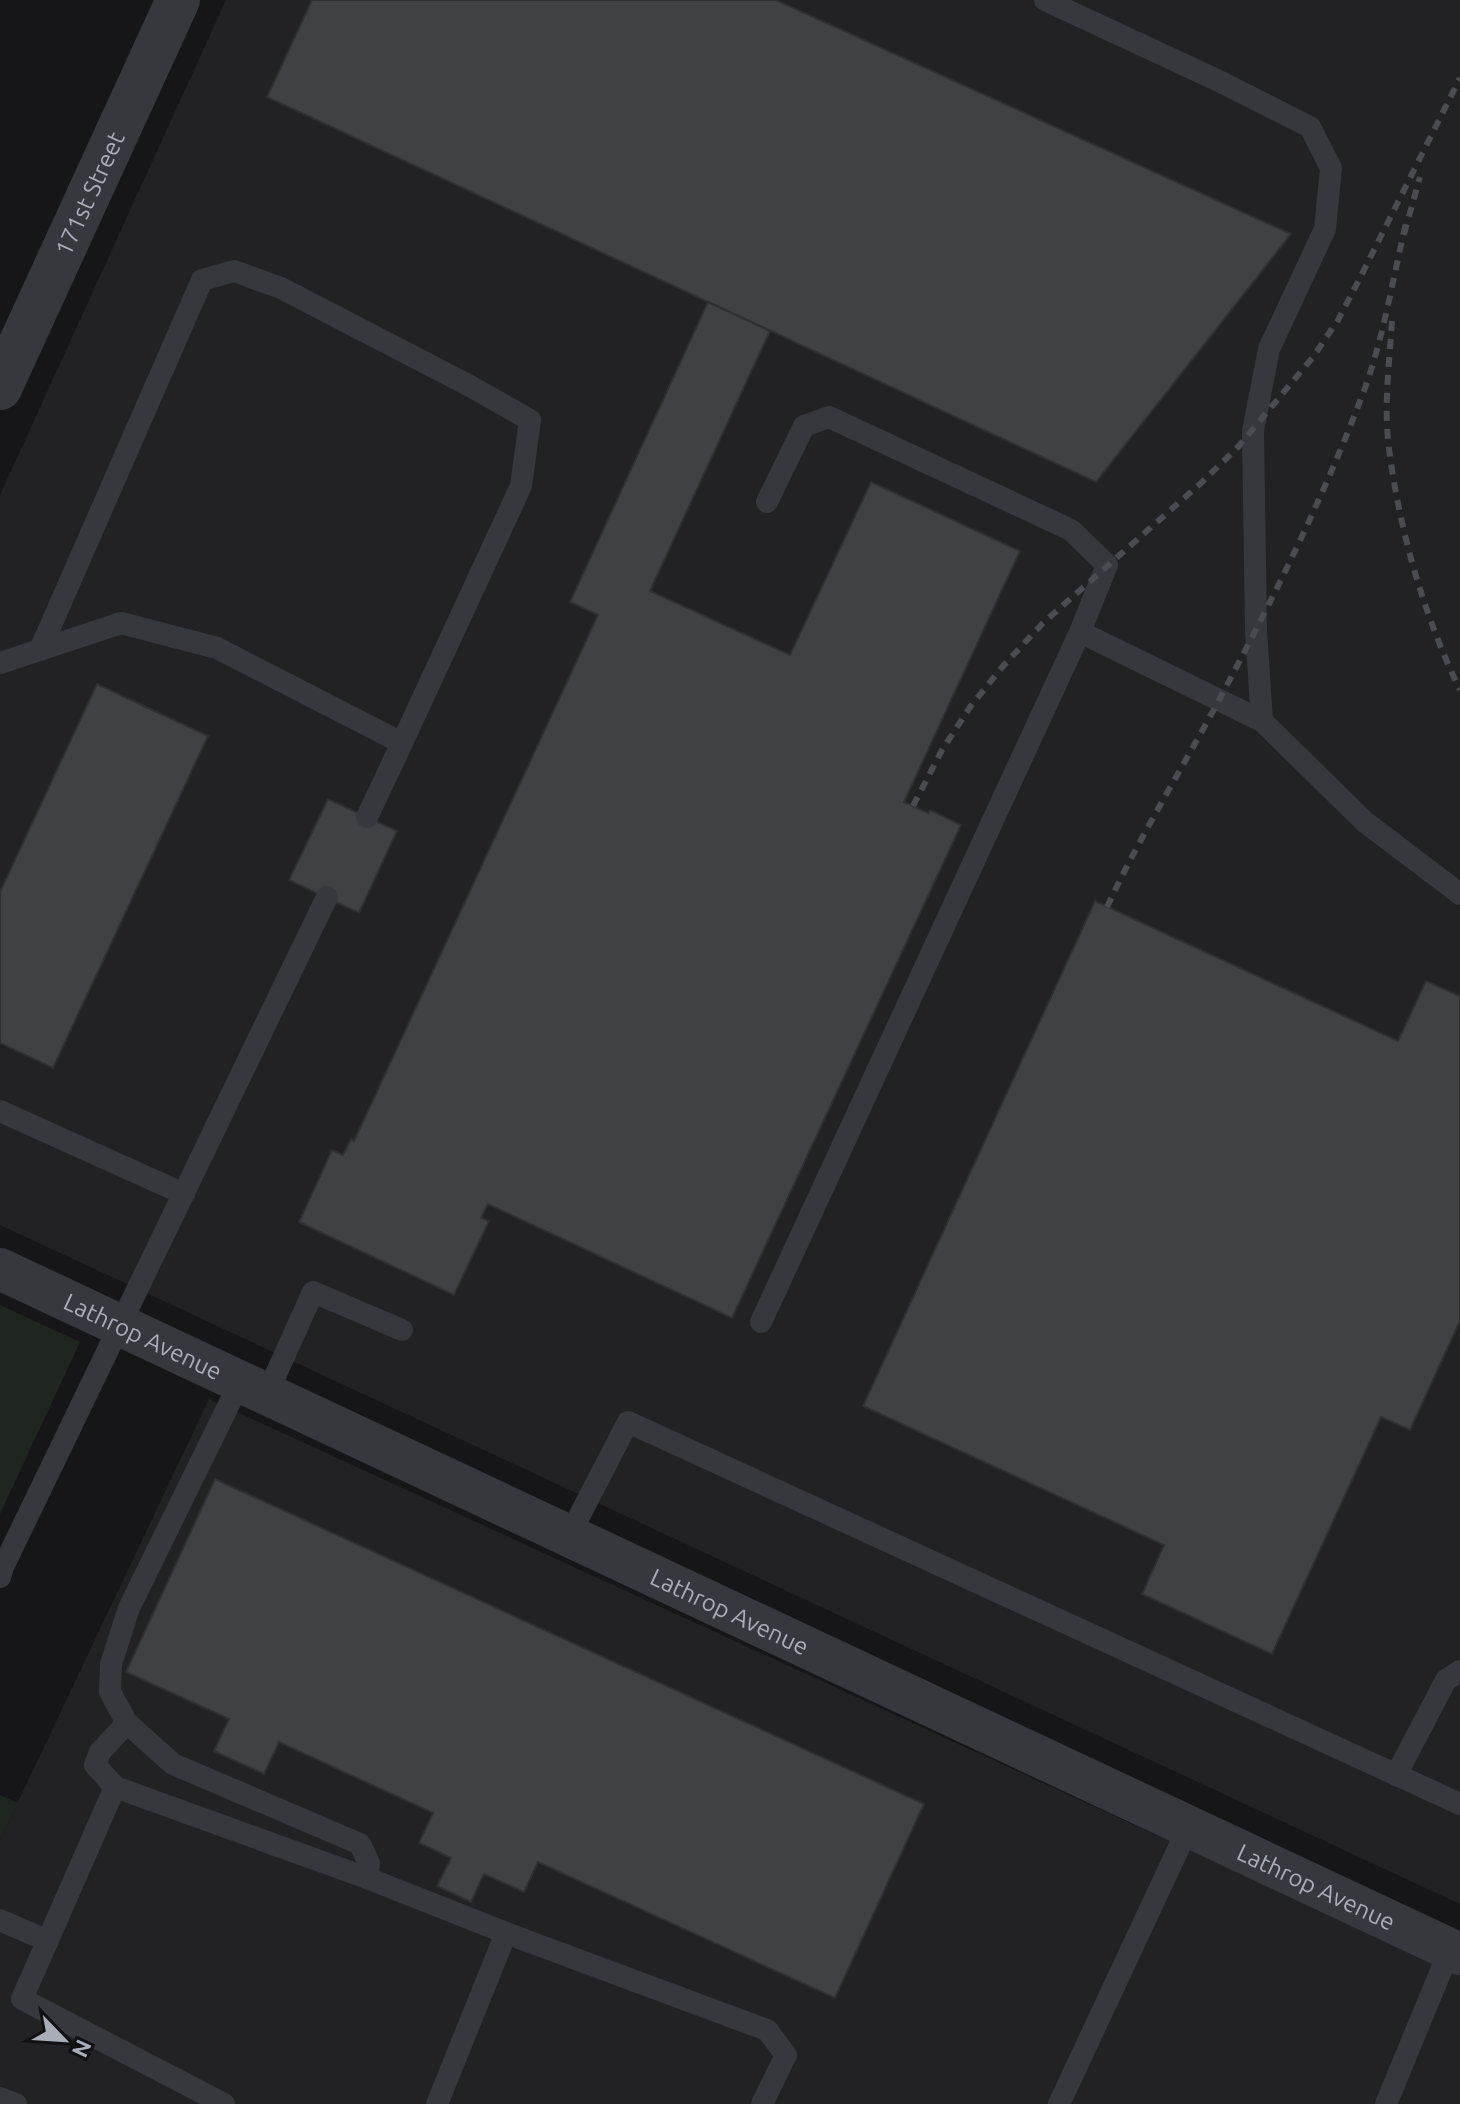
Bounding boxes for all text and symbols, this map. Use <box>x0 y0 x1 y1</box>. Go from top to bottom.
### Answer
street label: 171st Street <box>49 127 129 260</box>
street label: Lathrop Avenue <box>60 1288 226 1385</box>
street label: Lathrop Avenue <box>646 1563 813 1660</box>
street label: Lathrop Avenue <box>1233 1838 1400 1935</box>
north arrow <box>24 2000 104 2080</box>
text: N <box>68 2036 97 2061</box>

